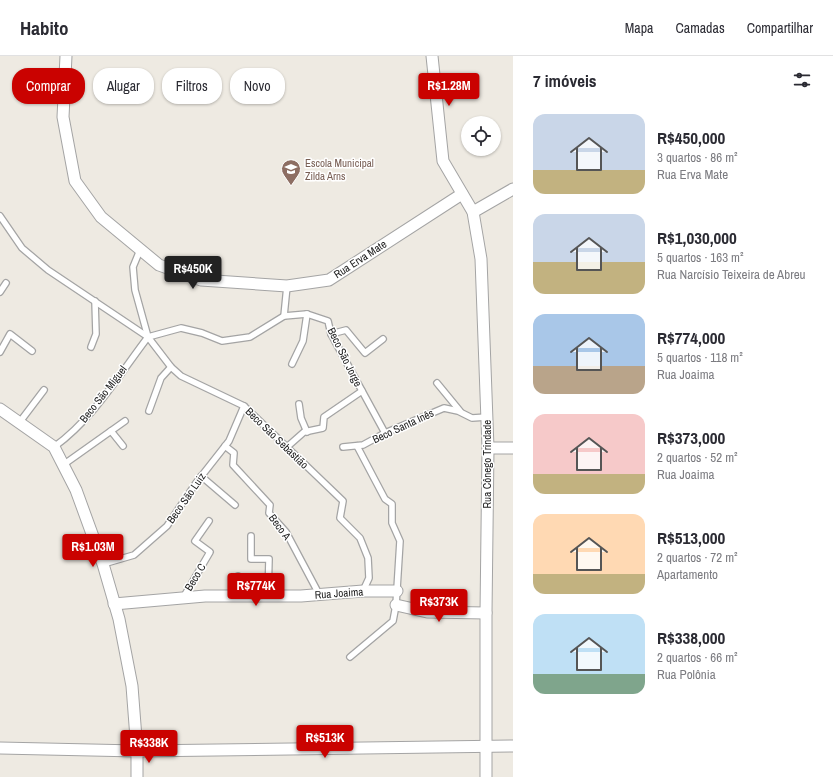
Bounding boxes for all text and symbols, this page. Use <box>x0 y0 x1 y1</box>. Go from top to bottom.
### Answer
text: Habito <box>20 15 68 41</box>
text: Mapa <box>625 19 654 37</box>
text: Camadas <box>676 19 725 37</box>
text: Compartilhar <box>747 19 813 37</box>
chip: Comprar <box>12 68 85 104</box>
chip: Alugar <box>93 68 154 104</box>
chip: Filtros <box>162 68 222 104</box>
chip: Novo <box>230 68 285 104</box>
text: 7 imóveis <box>533 69 597 92</box>
icon: filters <box>791 69 813 91</box>
pin: R$1.28M <box>412 73 486 107</box>
text: R$1.28M <box>427 77 471 94</box>
map controls <box>461 116 501 156</box>
button: locate <box>461 116 501 156</box>
text: R$450,000 <box>657 126 725 149</box>
icon: home <box>565 130 613 178</box>
text: 3 quartos · 86 m² <box>657 149 738 166</box>
place label: Escola Municipal Zilda Arns <box>305 156 374 183</box>
school or university icon: Escola Municipal Zilda Arns <box>280 158 302 186</box>
text: Rua Erva Mate <box>657 166 728 183</box>
text: R$1,030,000 <box>657 226 737 249</box>
icon: home <box>565 230 613 278</box>
street label: Rua Erva Mate <box>331 237 389 281</box>
text: 5 quartos · 163 m² <box>657 249 744 266</box>
pin: R$450K <box>160 256 226 290</box>
text: R$450K <box>173 260 213 277</box>
text: Rua Narcísio Teixeira de Abreu <box>657 266 806 283</box>
street label: Beco São Jorge <box>325 325 365 389</box>
text: R$774,000 <box>657 326 725 349</box>
icon: home <box>565 330 613 378</box>
text: 5 quartos · 118 m² <box>657 349 743 366</box>
street label: Beco São Miguel <box>76 363 130 425</box>
text: Rua Joaima <box>657 366 714 383</box>
street label: Beco São Sebastião <box>243 404 311 472</box>
street label: Beco Santa Inês <box>370 405 436 446</box>
street label: Rua Cônego Trindade <box>480 420 494 508</box>
text: R$373,000 <box>657 426 725 449</box>
icon: home <box>565 430 613 478</box>
text: 2 quartos · 52 m² <box>657 449 738 466</box>
text: Rua Joaima <box>657 466 714 483</box>
street label: Beco São Luiz <box>163 470 209 526</box>
street label: Beco A <box>266 511 295 543</box>
text: R$513,000 <box>657 526 725 549</box>
icon: home <box>565 530 613 578</box>
pin: R$1.03M <box>56 534 130 568</box>
text: R$1.03M <box>71 538 115 555</box>
text: 2 quartos · 72 m² <box>657 549 738 566</box>
street label: Beco C <box>181 560 209 593</box>
text: Apartamento <box>657 566 718 583</box>
pin: R$774K <box>223 573 289 607</box>
text: R$774K <box>236 577 276 594</box>
street label: Rua Joaima <box>314 584 364 602</box>
pin: R$373K <box>406 589 472 623</box>
text: R$373K <box>419 593 459 610</box>
text: R$338,000 <box>657 626 725 649</box>
icon: home <box>565 630 613 678</box>
text: 2 quartos · 66 m² <box>657 649 738 666</box>
text: Rua Polônia <box>657 666 716 683</box>
pin: R$513K <box>292 725 358 759</box>
text: R$513K <box>305 729 345 746</box>
pin: R$338K <box>116 730 182 764</box>
text: R$338K <box>129 734 169 751</box>

